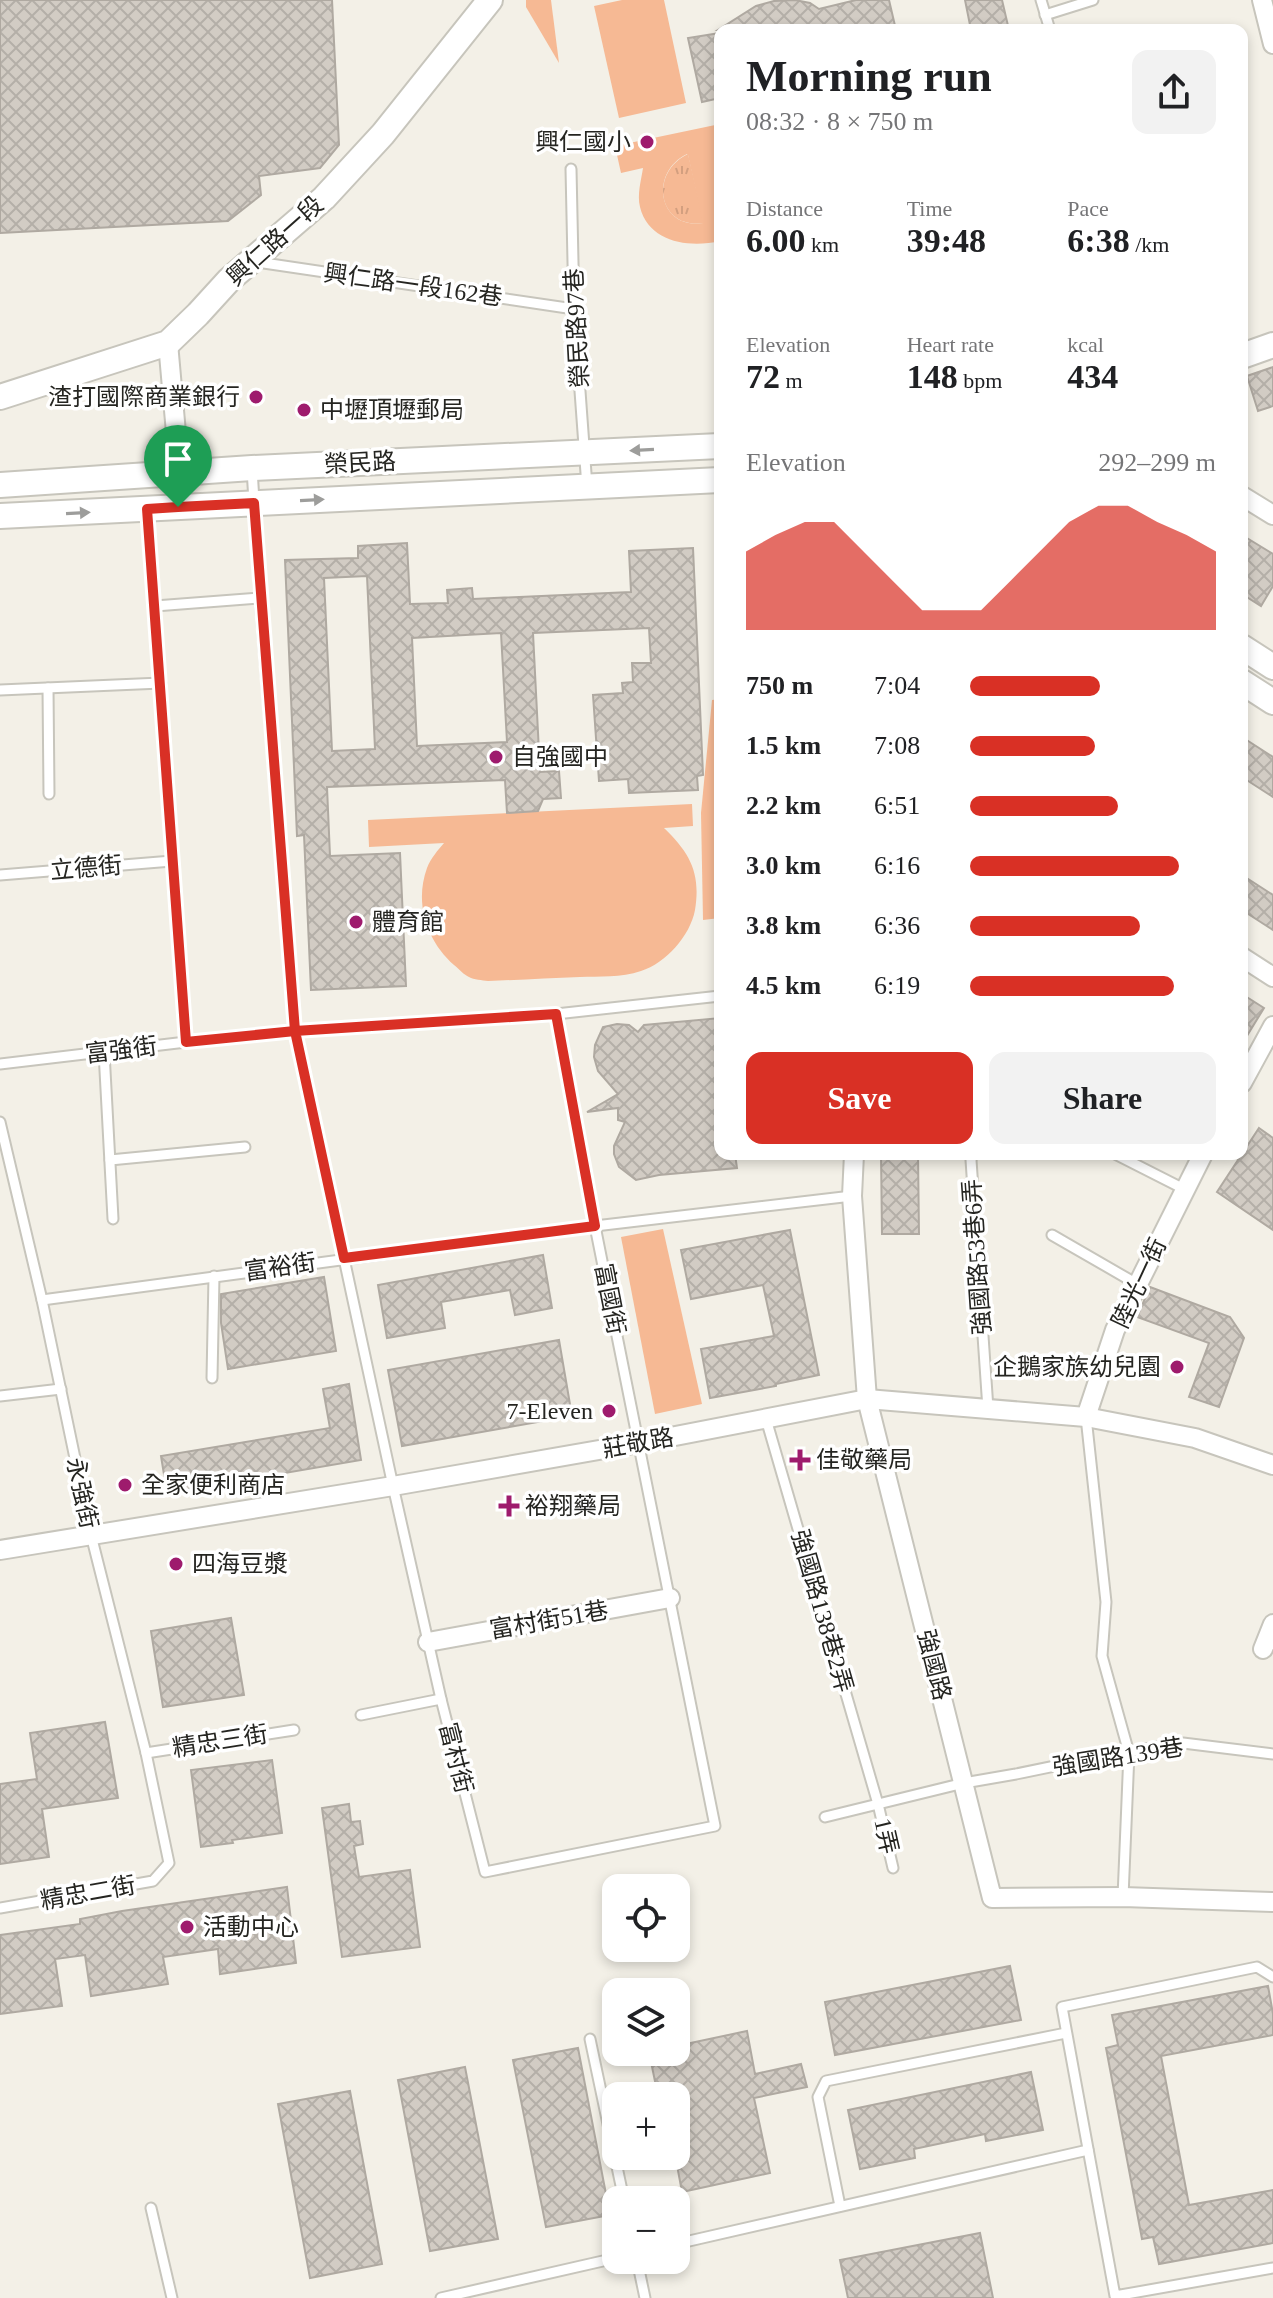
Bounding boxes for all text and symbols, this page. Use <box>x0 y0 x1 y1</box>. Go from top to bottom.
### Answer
button: share <box>1132 50 1216 134</box>
text: Morning run <box>746 52 992 101</box>
text: 08:32 · 8 × 750 m <box>746 107 933 136</box>
place label: 興仁國小 <box>535 129 631 155</box>
marker: 興仁國小 <box>638 133 656 151</box>
street label: 興仁路一段 <box>222 191 328 291</box>
text: Distance <box>746 196 823 221</box>
text: Time <box>907 196 952 221</box>
text: Pace <box>1067 196 1109 221</box>
text: 6.00 <box>746 222 806 259</box>
text: 39:48 <box>907 222 986 259</box>
text: 6:38 <box>1067 222 1130 259</box>
text: km <box>806 232 839 257</box>
text: /km <box>1130 232 1169 257</box>
street label: 興仁路一段162巷 <box>322 260 504 310</box>
street label: 榮民路97巷 <box>561 267 593 389</box>
text: Elevation <box>746 332 830 357</box>
text: Heart rate <box>907 332 994 357</box>
text: kcal <box>1067 332 1104 357</box>
text: 72 <box>746 358 780 395</box>
text: 148 <box>907 358 958 395</box>
text: 434 <box>1067 358 1118 395</box>
text: m <box>780 368 803 393</box>
text: bpm <box>958 368 1002 393</box>
place label: 渣打國際商業銀行 <box>48 384 240 410</box>
marker: 渣打國際商業銀行 <box>247 388 265 406</box>
place label: 中壢頂壢郵局 <box>320 397 464 423</box>
marker: 中壢頂壢郵局 <box>295 401 313 419</box>
pin <box>144 425 212 507</box>
icon: arrive <box>156 437 200 481</box>
one-way arrow <box>629 444 654 457</box>
street label: 榮民路 <box>323 448 397 478</box>
text: Elevation <box>746 448 846 477</box>
text: 292–299 m <box>1098 448 1216 477</box>
one-way arrow <box>300 494 325 507</box>
one-way arrow <box>66 506 91 519</box>
text: 750 m <box>746 671 813 700</box>
text: 7:04 <box>874 671 920 700</box>
text: 1.5 km <box>746 731 821 760</box>
text: 7:08 <box>874 731 920 760</box>
place label: 自強國中 <box>512 744 608 770</box>
marker: 自強國中 <box>487 748 505 766</box>
text: 2.2 km <box>746 791 821 820</box>
text: 6:51 <box>874 791 920 820</box>
text: 3.0 km <box>746 851 821 880</box>
text: 6:16 <box>874 851 920 880</box>
street label: 立德街 <box>49 852 123 884</box>
place label: 體育館 <box>372 909 444 935</box>
text: 3.8 km <box>746 911 821 940</box>
text: 6:36 <box>874 911 920 940</box>
marker: 體育館 <box>347 913 365 931</box>
text: 4.5 km <box>746 971 821 1000</box>
text: 6:19 <box>874 971 920 1000</box>
street label: 富強街 <box>84 1033 158 1067</box>
button: Save <box>746 1052 973 1144</box>
button: Share <box>989 1052 1216 1144</box>
street label: 強國路53巷6弄 <box>959 1178 995 1336</box>
street label: 陸光一街 <box>1107 1234 1171 1332</box>
street label: 富裕街 <box>243 1249 317 1285</box>
street label: 富國街 <box>590 1261 630 1337</box>
place label: 企鵝家族幼兒園 <box>993 1354 1161 1380</box>
marker: 企鵝家族幼兒園 <box>1168 1358 1186 1376</box>
place label: 7-Eleven <box>506 1398 593 1424</box>
marker: 7-Eleven <box>600 1402 618 1420</box>
street label: 莊敬路 <box>600 1424 676 1462</box>
place label: 佳敬藥局 <box>816 1447 912 1473</box>
marker: 佳敬藥局 <box>791 1451 809 1469</box>
street label: 永強街 <box>62 1455 102 1531</box>
place label: 全家便利商店 <box>141 1472 285 1498</box>
marker: 全家便利商店 <box>116 1476 134 1494</box>
place label: 裕翔藥局 <box>525 1493 621 1519</box>
marker: 裕翔藥局 <box>500 1497 518 1515</box>
street label: 強國路138巷2弄 <box>786 1527 858 1695</box>
place label: 四海豆漿 <box>192 1551 288 1577</box>
marker: 四海豆漿 <box>167 1555 185 1573</box>
street label: 富村街51巷 <box>488 1597 610 1643</box>
street label: 強國路 <box>913 1627 955 1703</box>
street label: 富村街 <box>435 1720 477 1796</box>
street label: 精忠三街 <box>171 1721 269 1761</box>
street label: 強國路139巷 <box>1051 1734 1185 1780</box>
street label: 1弄 <box>869 1816 903 1856</box>
street label: 精忠二街 <box>38 1872 138 1914</box>
map controls <box>602 1874 690 2274</box>
button: locate <box>602 1874 690 1962</box>
place label: 活動中心 <box>203 1914 299 1940</box>
marker: 活動中心 <box>178 1918 196 1936</box>
button: layers <box>602 1978 690 2066</box>
button: + <box>602 2082 690 2170</box>
button: − <box>602 2186 690 2274</box>

